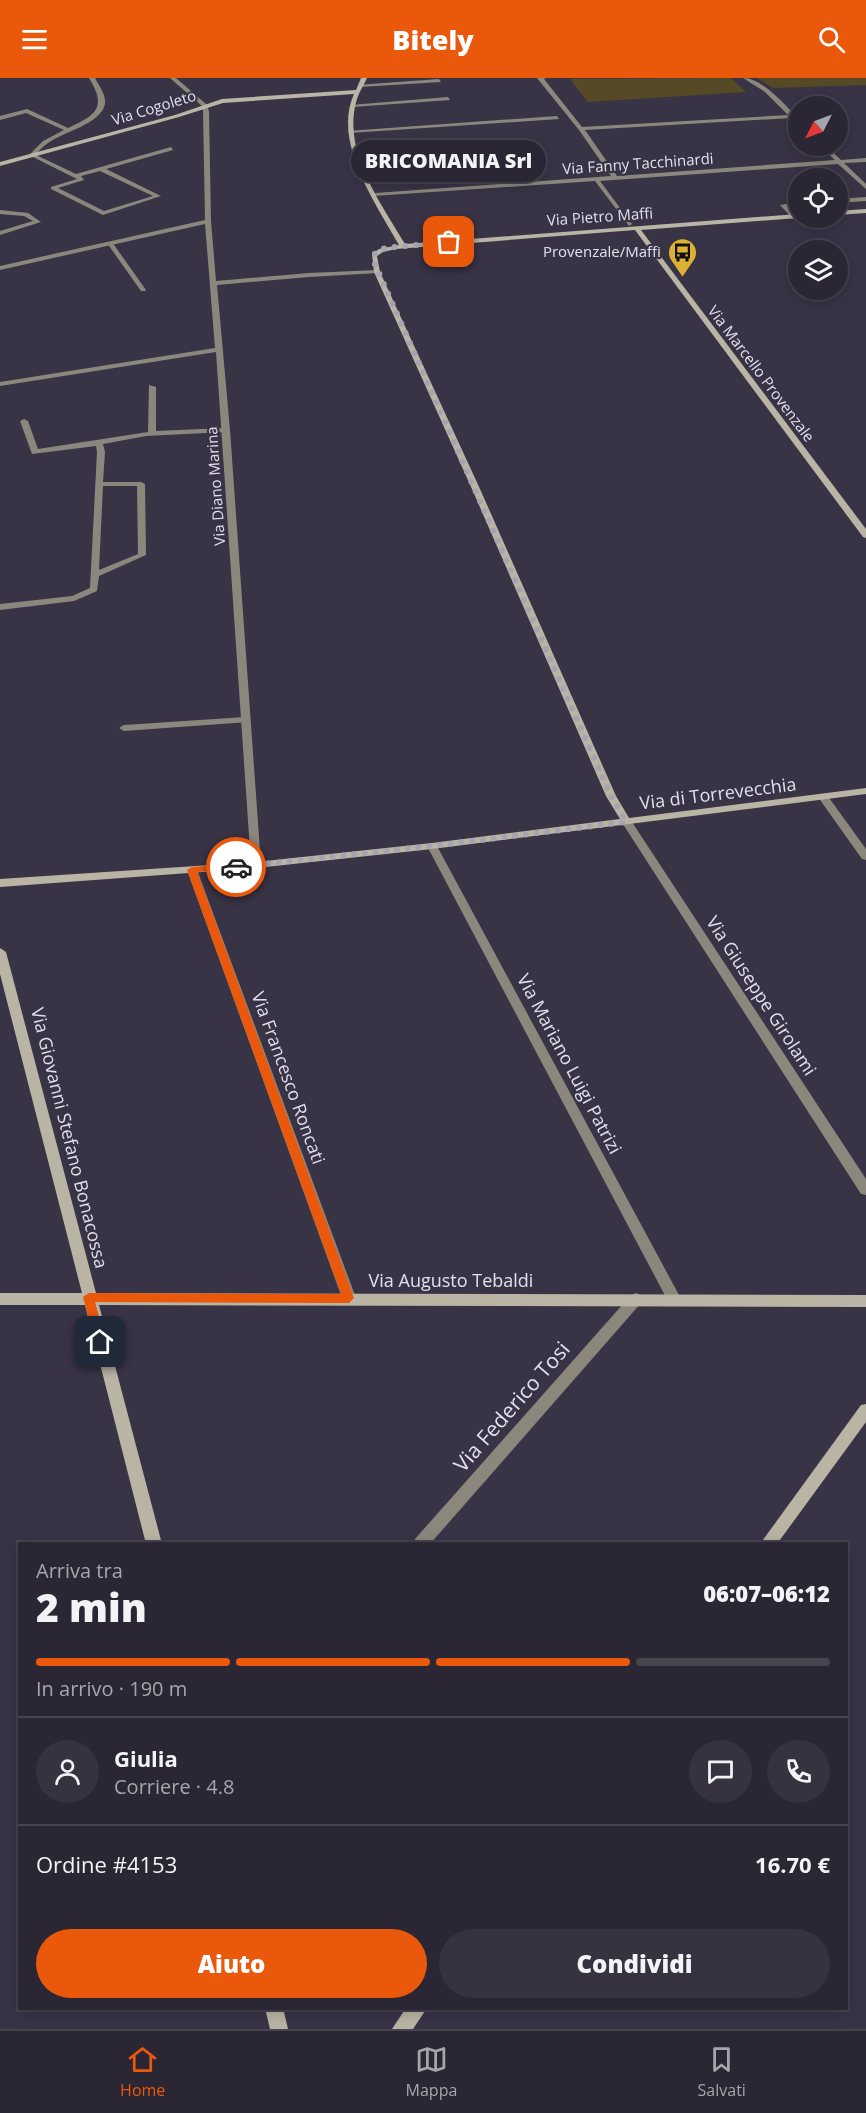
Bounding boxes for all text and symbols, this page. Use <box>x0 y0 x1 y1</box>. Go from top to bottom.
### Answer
text: Bitely <box>392 21 474 58</box>
icon: menu <box>18 23 51 56</box>
icon: search <box>815 23 848 56</box>
street label: Via Cogoleto <box>109 85 198 129</box>
north arrow <box>788 96 848 156</box>
map controls <box>788 96 848 300</box>
callout: BRICOMANIA Srl <box>352 140 546 182</box>
text: BRICOMANIA Srl <box>365 147 532 174</box>
street label: Via Fanny Tacchinardi <box>562 148 714 178</box>
button: locate <box>788 168 848 228</box>
street label: Via Pietro Maffi <box>546 202 654 230</box>
pin <box>423 216 474 267</box>
icon: bag <box>432 225 465 258</box>
bus stop icon: Provenzale/Maffi <box>666 236 698 278</box>
button: layers <box>788 240 848 300</box>
place label: Provenzale/Maffi <box>543 241 661 261</box>
street label: Via Marcello Provenzale <box>704 301 820 446</box>
street label: Via Diano Marina <box>201 426 229 546</box>
street label: Via di Torrevecchia <box>638 771 798 815</box>
courier <box>206 837 266 897</box>
icon: car <box>220 851 253 884</box>
street label: Via Giuseppe Girolami <box>701 911 822 1080</box>
street label: Via Mariano Luigi Patrizi <box>512 969 628 1158</box>
street label: Via Francesco Roncati <box>247 988 331 1167</box>
street label: Via Giovanni Stefano Bonacossa <box>26 1005 114 1271</box>
street label: Via Augusto Tebaldi <box>369 1268 533 1292</box>
pin <box>74 1316 125 1367</box>
icon: home <box>83 1325 116 1358</box>
street label: Via Federico Tosi <box>447 1335 576 1477</box>
text: Arriva tra <box>36 1557 123 1584</box>
text: 06:07–06:12 <box>703 1578 830 1608</box>
text: 2 min <box>36 1580 147 1633</box>
text: In arrivo · 190 m <box>36 1675 187 1702</box>
button: person <box>36 1740 99 1803</box>
button: chat <box>689 1740 752 1803</box>
button: phone <box>767 1740 830 1803</box>
text: Giulia <box>114 1743 178 1773</box>
text: Corriere · 4.8 <box>114 1773 234 1800</box>
text: Ordine #4153 <box>36 1849 177 1879</box>
text: 16.70 € <box>755 1849 830 1879</box>
button: Aiuto <box>36 1929 427 1998</box>
button: Condividi <box>439 1929 830 1998</box>
tab: Home <box>120 2043 165 2101</box>
tab: Mappa <box>406 2043 457 2101</box>
tab: Salvati <box>698 2043 746 2101</box>

